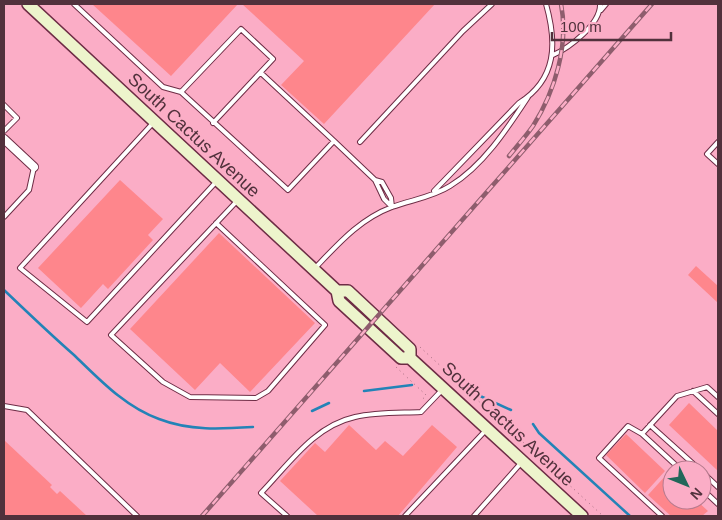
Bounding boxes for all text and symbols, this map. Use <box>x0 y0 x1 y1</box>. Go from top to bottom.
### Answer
scale bar <box>552 10 671 42</box>
text: 100 m <box>560 18 602 35</box>
street label: South Cactus Avenue <box>124 69 264 201</box>
street label: South Cactus Avenue <box>438 358 578 490</box>
north arrow <box>662 460 712 510</box>
text: N <box>687 485 706 503</box>

